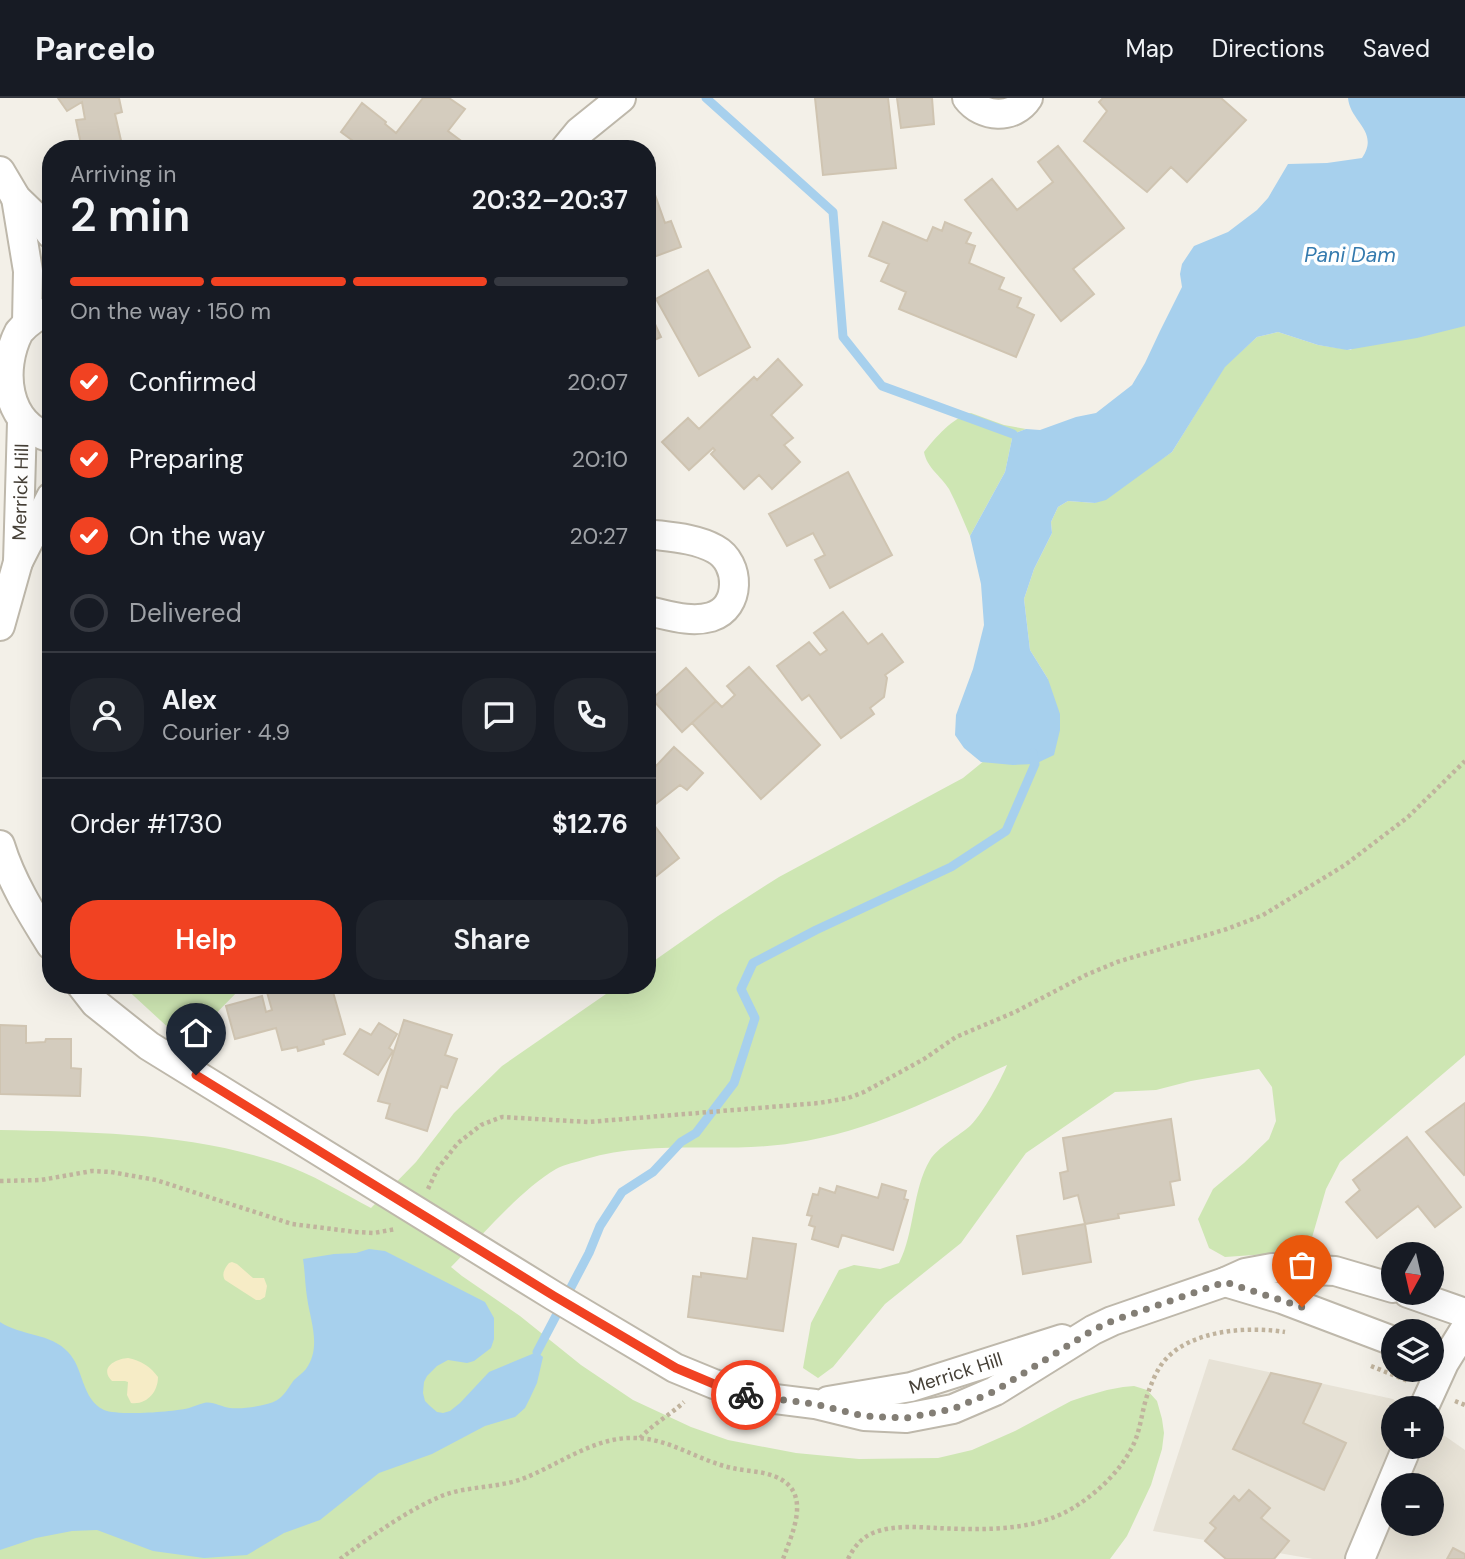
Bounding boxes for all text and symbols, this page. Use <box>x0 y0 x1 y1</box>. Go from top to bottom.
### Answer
text: Parcelo <box>35 27 156 70</box>
text: Map <box>1126 33 1174 64</box>
text: Directions <box>1212 33 1325 64</box>
text: Saved <box>1363 33 1430 64</box>
text: Arriving in <box>70 159 176 189</box>
text: 20:32–20:37 <box>472 183 628 217</box>
text: 2 min <box>70 185 190 245</box>
water label: Pani Dam <box>1304 241 1396 269</box>
text: On the way · 150 m <box>70 296 271 326</box>
icon: check <box>70 363 108 401</box>
text: Confirmed <box>129 365 256 399</box>
text: 20:07 <box>567 367 628 397</box>
icon: check <box>70 440 108 478</box>
text: Preparing <box>129 442 244 476</box>
street label: Merrick Hill <box>7 443 34 541</box>
text: 20:10 <box>572 444 628 474</box>
icon: check <box>70 517 108 555</box>
text: On the way <box>129 519 265 553</box>
text: 20:27 <box>569 521 628 551</box>
text: Delivered <box>129 596 242 630</box>
button: person <box>70 678 144 752</box>
button: chat <box>462 678 536 752</box>
button: phone <box>554 678 628 752</box>
text: Alex <box>162 683 217 717</box>
text: Courier · 4.9 <box>162 717 290 747</box>
text: Order #1730 <box>70 807 222 841</box>
text: $12.76 <box>552 807 628 841</box>
button: Help <box>70 900 342 980</box>
button: Share <box>356 900 628 980</box>
pin <box>166 1003 226 1075</box>
icon: home <box>177 1014 215 1052</box>
pin <box>1272 1235 1332 1307</box>
north arrow <box>1381 1242 1444 1306</box>
map controls <box>1381 1242 1444 1536</box>
icon: bag <box>1283 1246 1321 1284</box>
button: layers <box>1381 1319 1444 1382</box>
street label: Merrick Hill <box>906 1347 1006 1400</box>
courier <box>711 1360 781 1430</box>
icon: bike <box>727 1376 765 1414</box>
button: + <box>1381 1396 1444 1459</box>
button: − <box>1381 1473 1444 1536</box>

